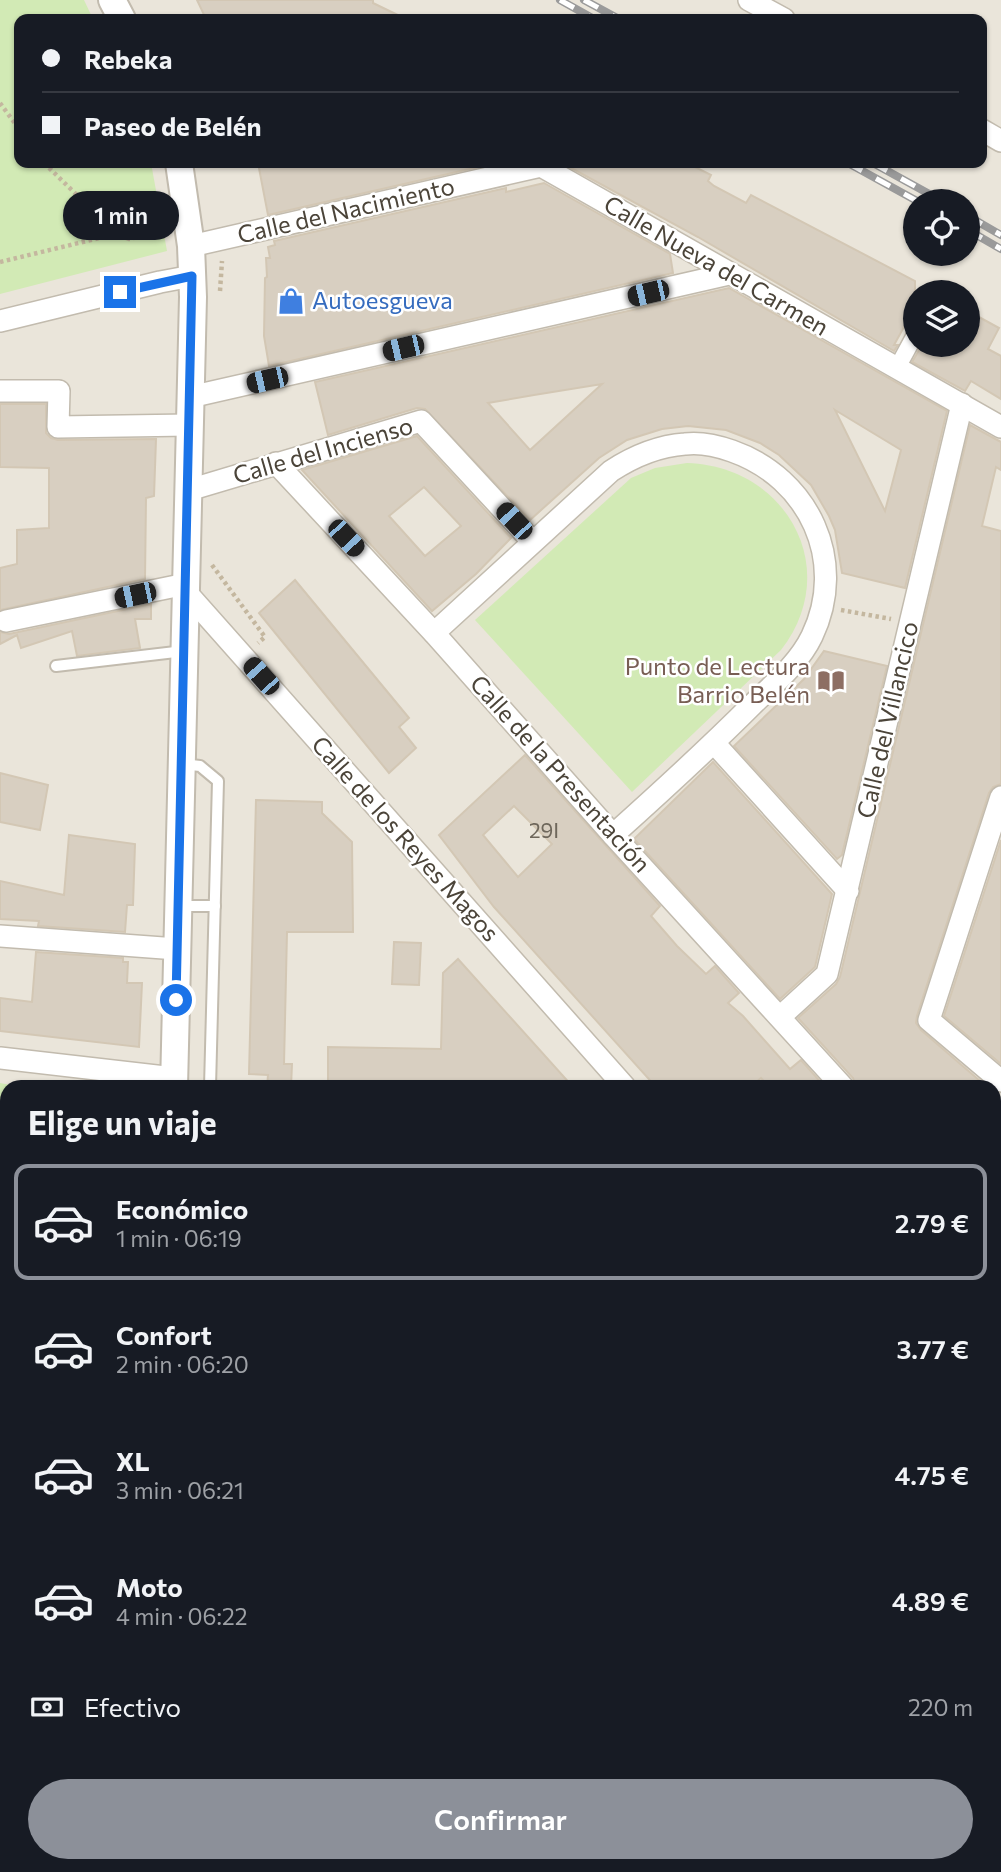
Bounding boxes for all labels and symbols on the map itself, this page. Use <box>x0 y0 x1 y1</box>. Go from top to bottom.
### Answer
street label: Calle del Nacimiento <box>234 170 457 249</box>
street label: Calle Nueva del Carmen <box>599 188 834 341</box>
callout: 1 min <box>62 190 178 240</box>
route end <box>104 276 136 308</box>
car <box>626 278 671 308</box>
place label: Autoesgueva <box>312 285 453 314</box>
shop icon: Autoesgueva <box>276 286 306 316</box>
car <box>381 333 426 363</box>
car <box>245 365 290 395</box>
street label: Calle del Incienso <box>229 410 416 489</box>
car <box>492 498 537 544</box>
car <box>324 515 369 561</box>
car <box>113 580 158 610</box>
street label: Calle del Villancico <box>850 618 923 821</box>
place label: Punto de Lectura Barrio Belén <box>625 651 810 708</box>
car <box>240 653 283 699</box>
library icon: Punto de Lectura Barrio Belén <box>816 666 846 696</box>
street label: Calle de la Presentación <box>465 668 657 878</box>
street label: Calle de los Reyes Magos <box>306 729 506 947</box>
house number: 29I <box>529 817 559 842</box>
route start <box>160 984 192 1016</box>

